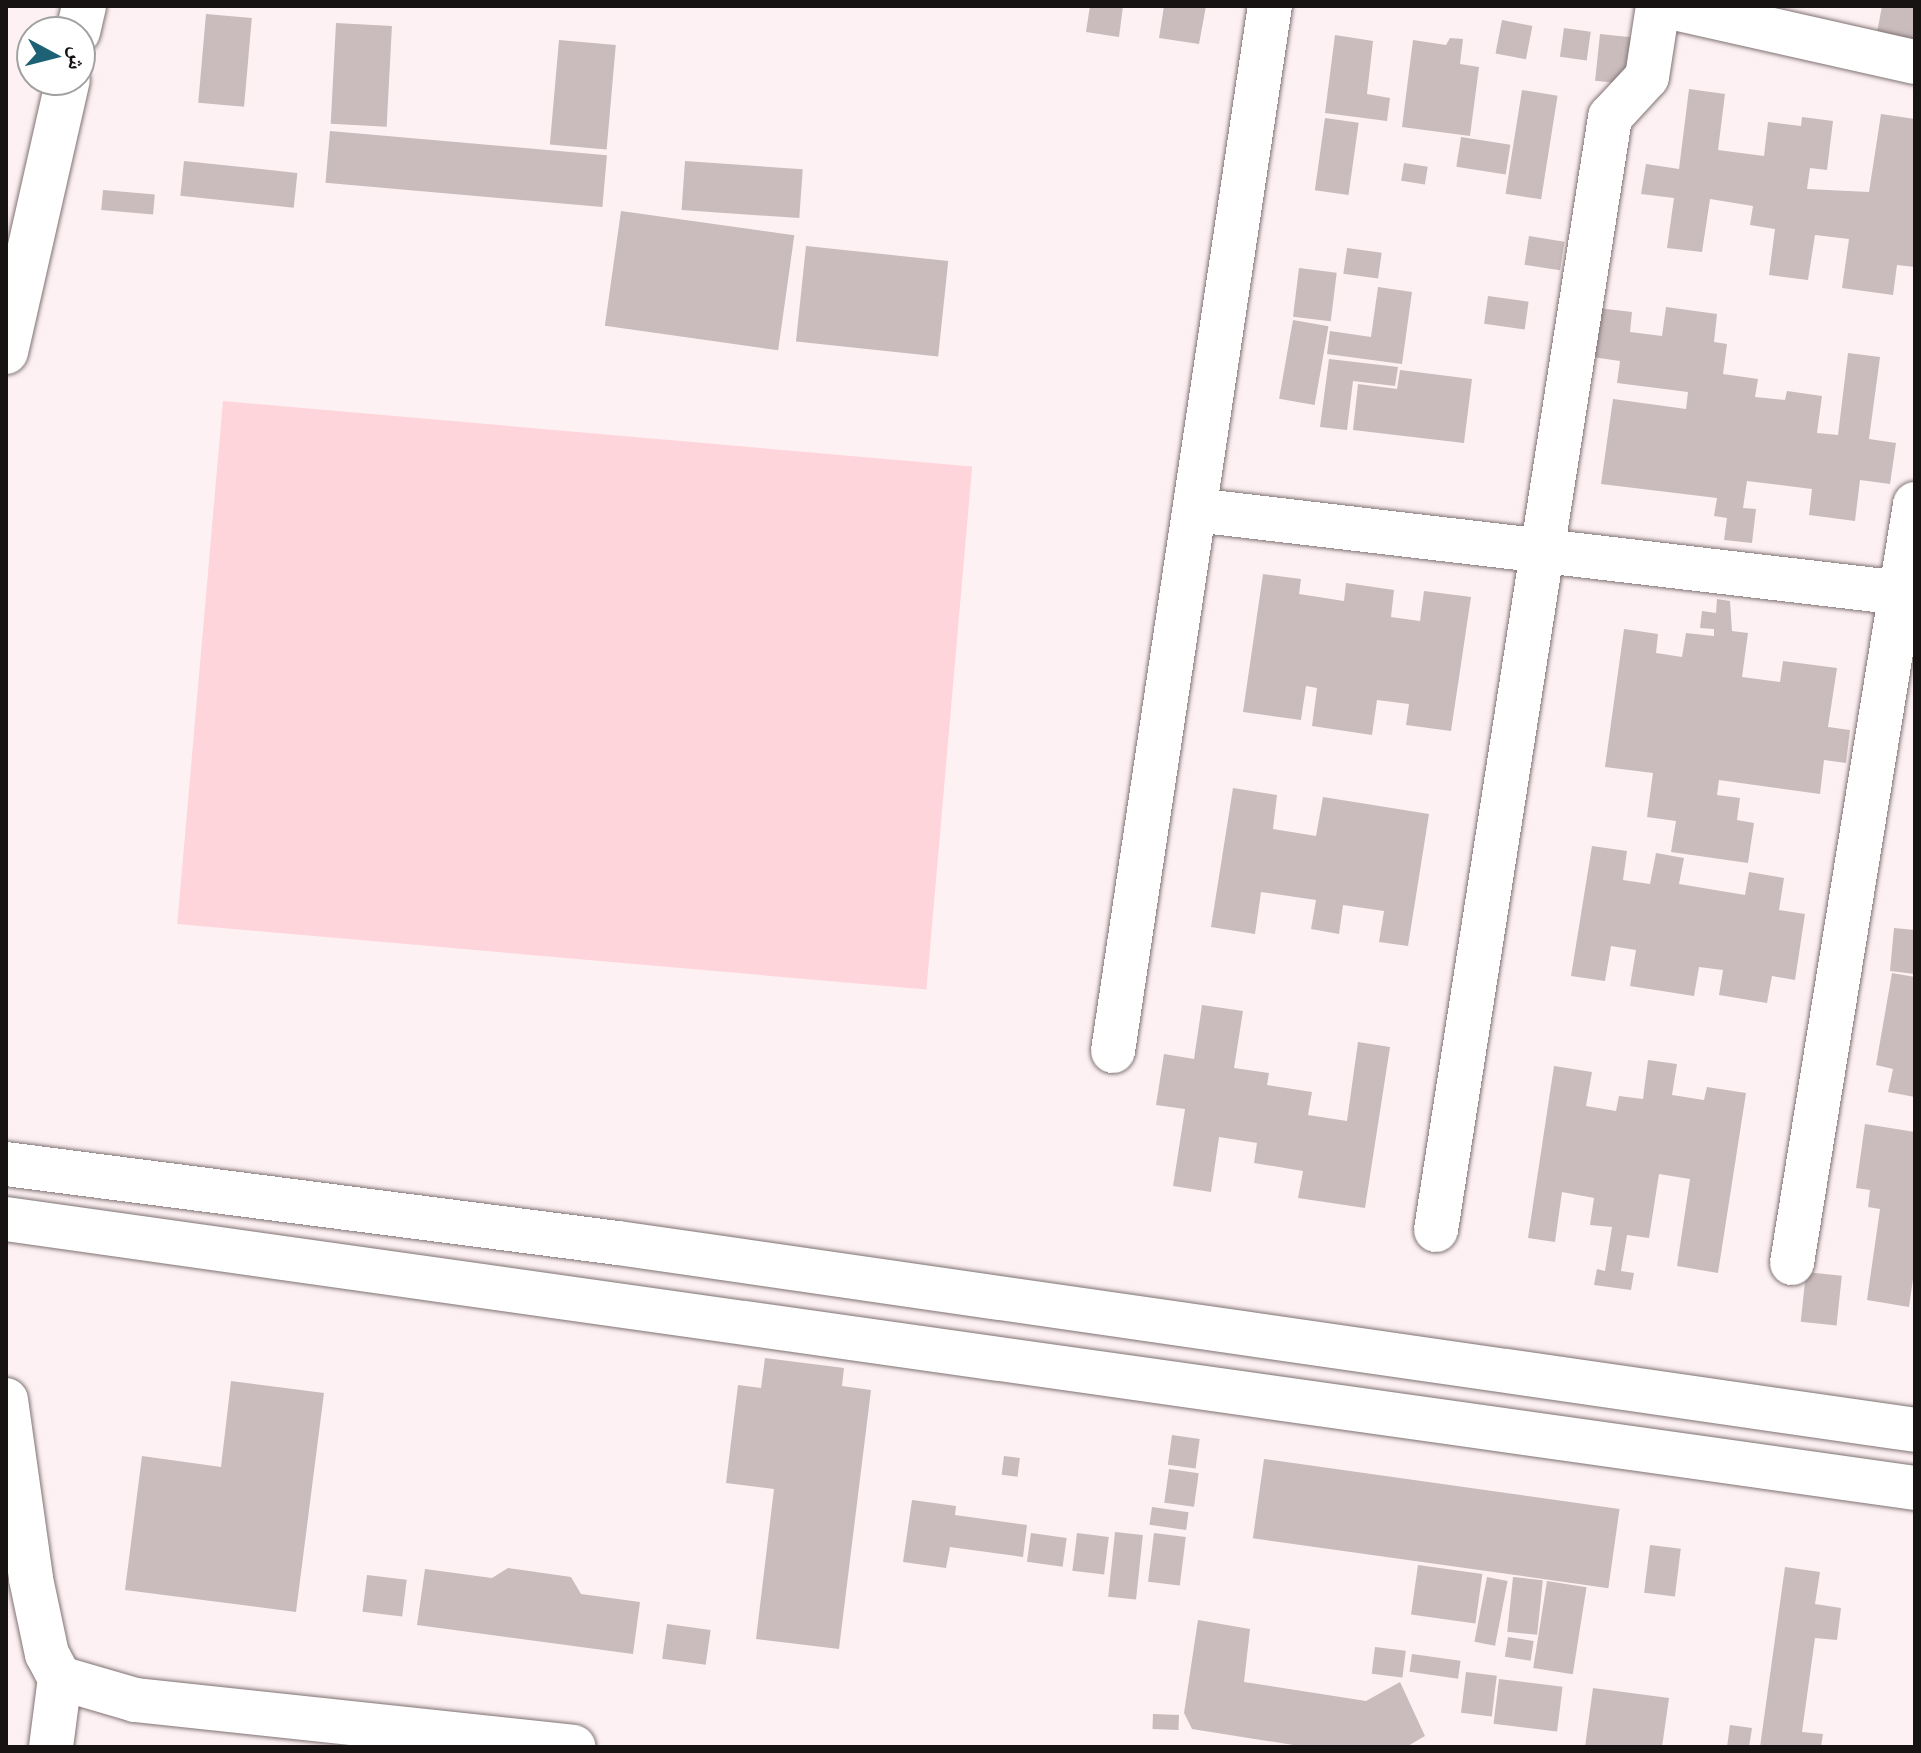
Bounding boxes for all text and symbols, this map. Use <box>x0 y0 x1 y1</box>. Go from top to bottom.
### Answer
north arrow <box>16 16 96 96</box>
text: ش <box>63 45 93 72</box>

